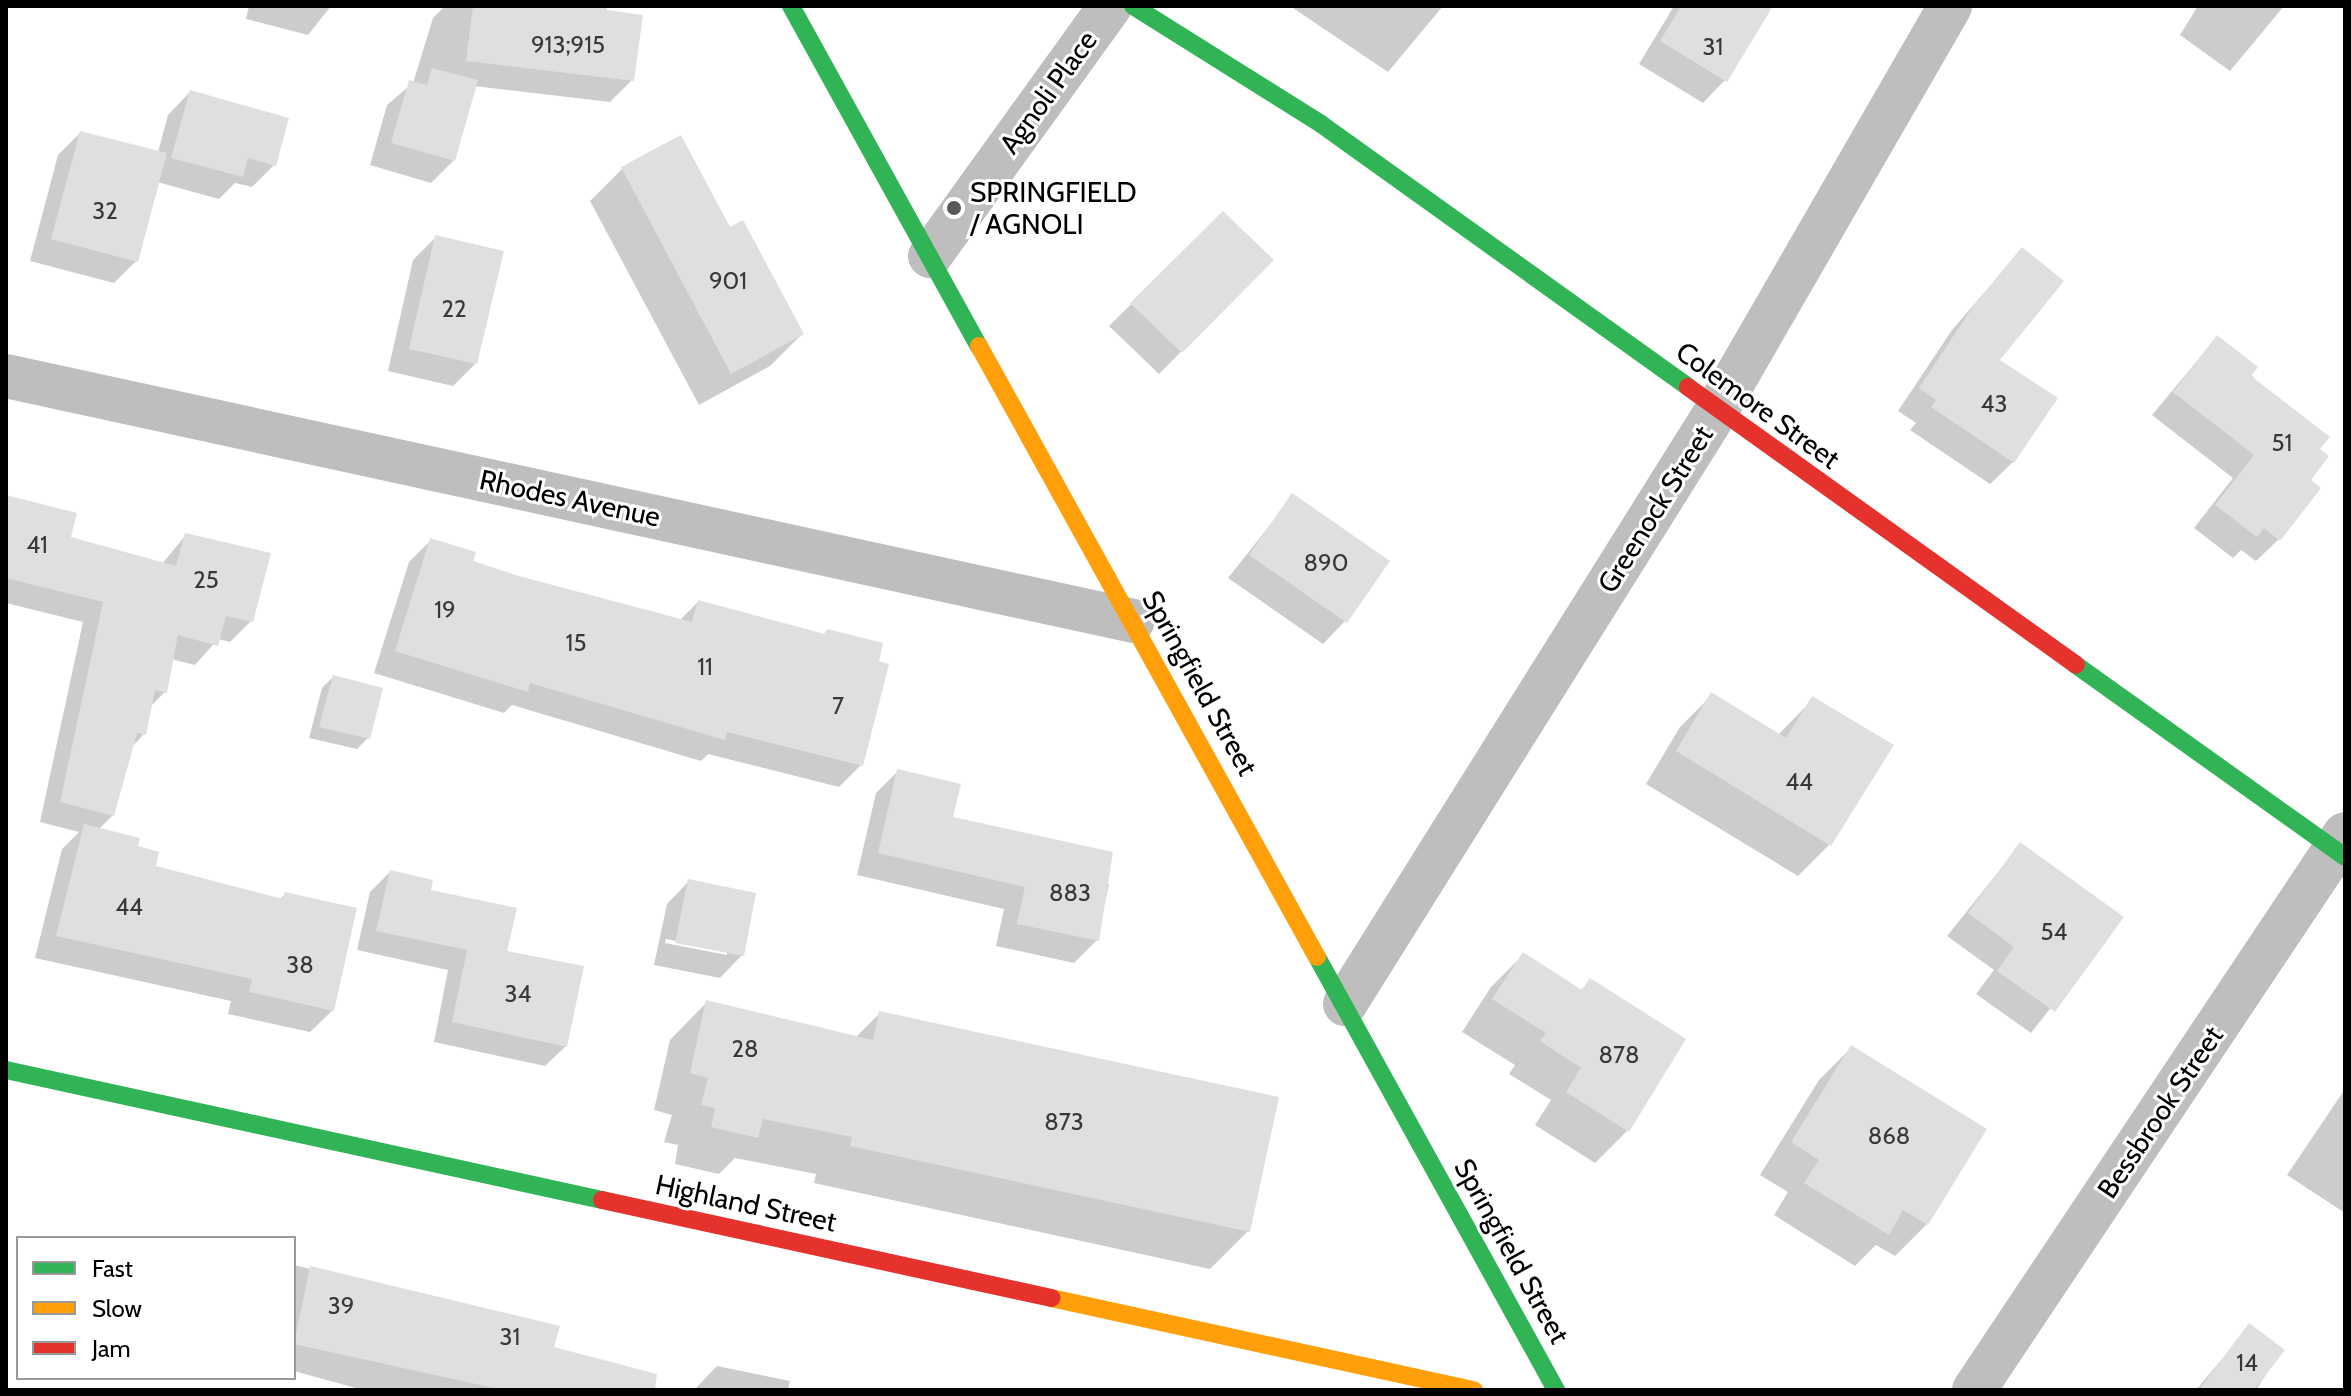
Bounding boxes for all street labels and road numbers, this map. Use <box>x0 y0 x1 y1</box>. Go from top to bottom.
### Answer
street label: Agnoli Place <box>992 24 1104 160</box>
street label: Colemore Street <box>1670 334 1846 476</box>
street label: Greenock Street <box>1590 419 1720 599</box>
street label: Rhodes Avenue <box>477 462 663 534</box>
street label: Springfield Street <box>1135 585 1265 781</box>
street label: Bessbrook Street <box>2090 1020 2230 1204</box>
street label: Springfield Street <box>1447 1153 1577 1349</box>
street label: Highland Street <box>652 1167 840 1239</box>

